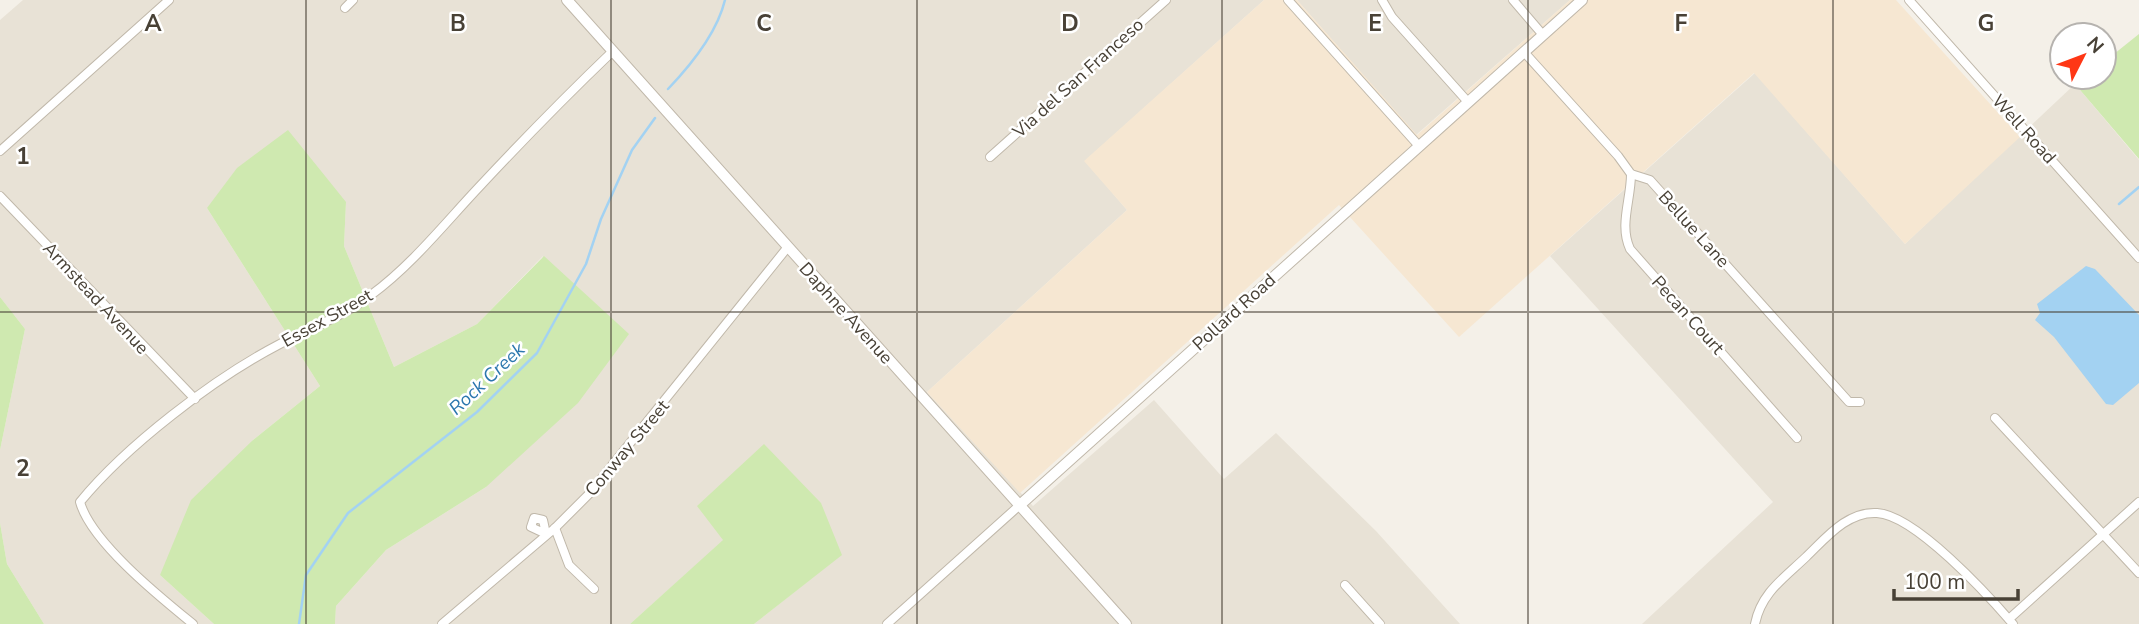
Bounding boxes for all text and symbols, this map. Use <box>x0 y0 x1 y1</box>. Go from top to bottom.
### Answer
text: A <box>144 8 162 39</box>
text: B <box>450 8 466 39</box>
text: C <box>756 8 772 39</box>
text: D <box>1061 8 1079 39</box>
text: E <box>1368 8 1382 39</box>
text: F <box>1675 8 1688 39</box>
text: G <box>1978 8 1994 39</box>
street label: Via del San Franceso <box>1007 13 1149 144</box>
north arrow <box>2048 21 2118 91</box>
text: N <box>2080 31 2109 59</box>
street label: Well Road <box>1986 89 2062 169</box>
text: 1 <box>16 141 30 172</box>
street label: Bellue Lane <box>1653 185 1735 273</box>
street label: Armstead Avenue <box>38 237 154 359</box>
street label: Daphne Avenue <box>794 257 898 369</box>
street label: Pollard Road <box>1187 268 1281 356</box>
street label: Pecan Court <box>1646 271 1730 360</box>
street label: Essex Street <box>277 283 377 353</box>
water label: Rock Creek <box>443 337 531 421</box>
street label: Conway Street <box>580 394 675 501</box>
text: 2 <box>16 453 30 484</box>
scale bar <box>1894 558 2018 602</box>
text: 100 m <box>1904 568 1965 596</box>

